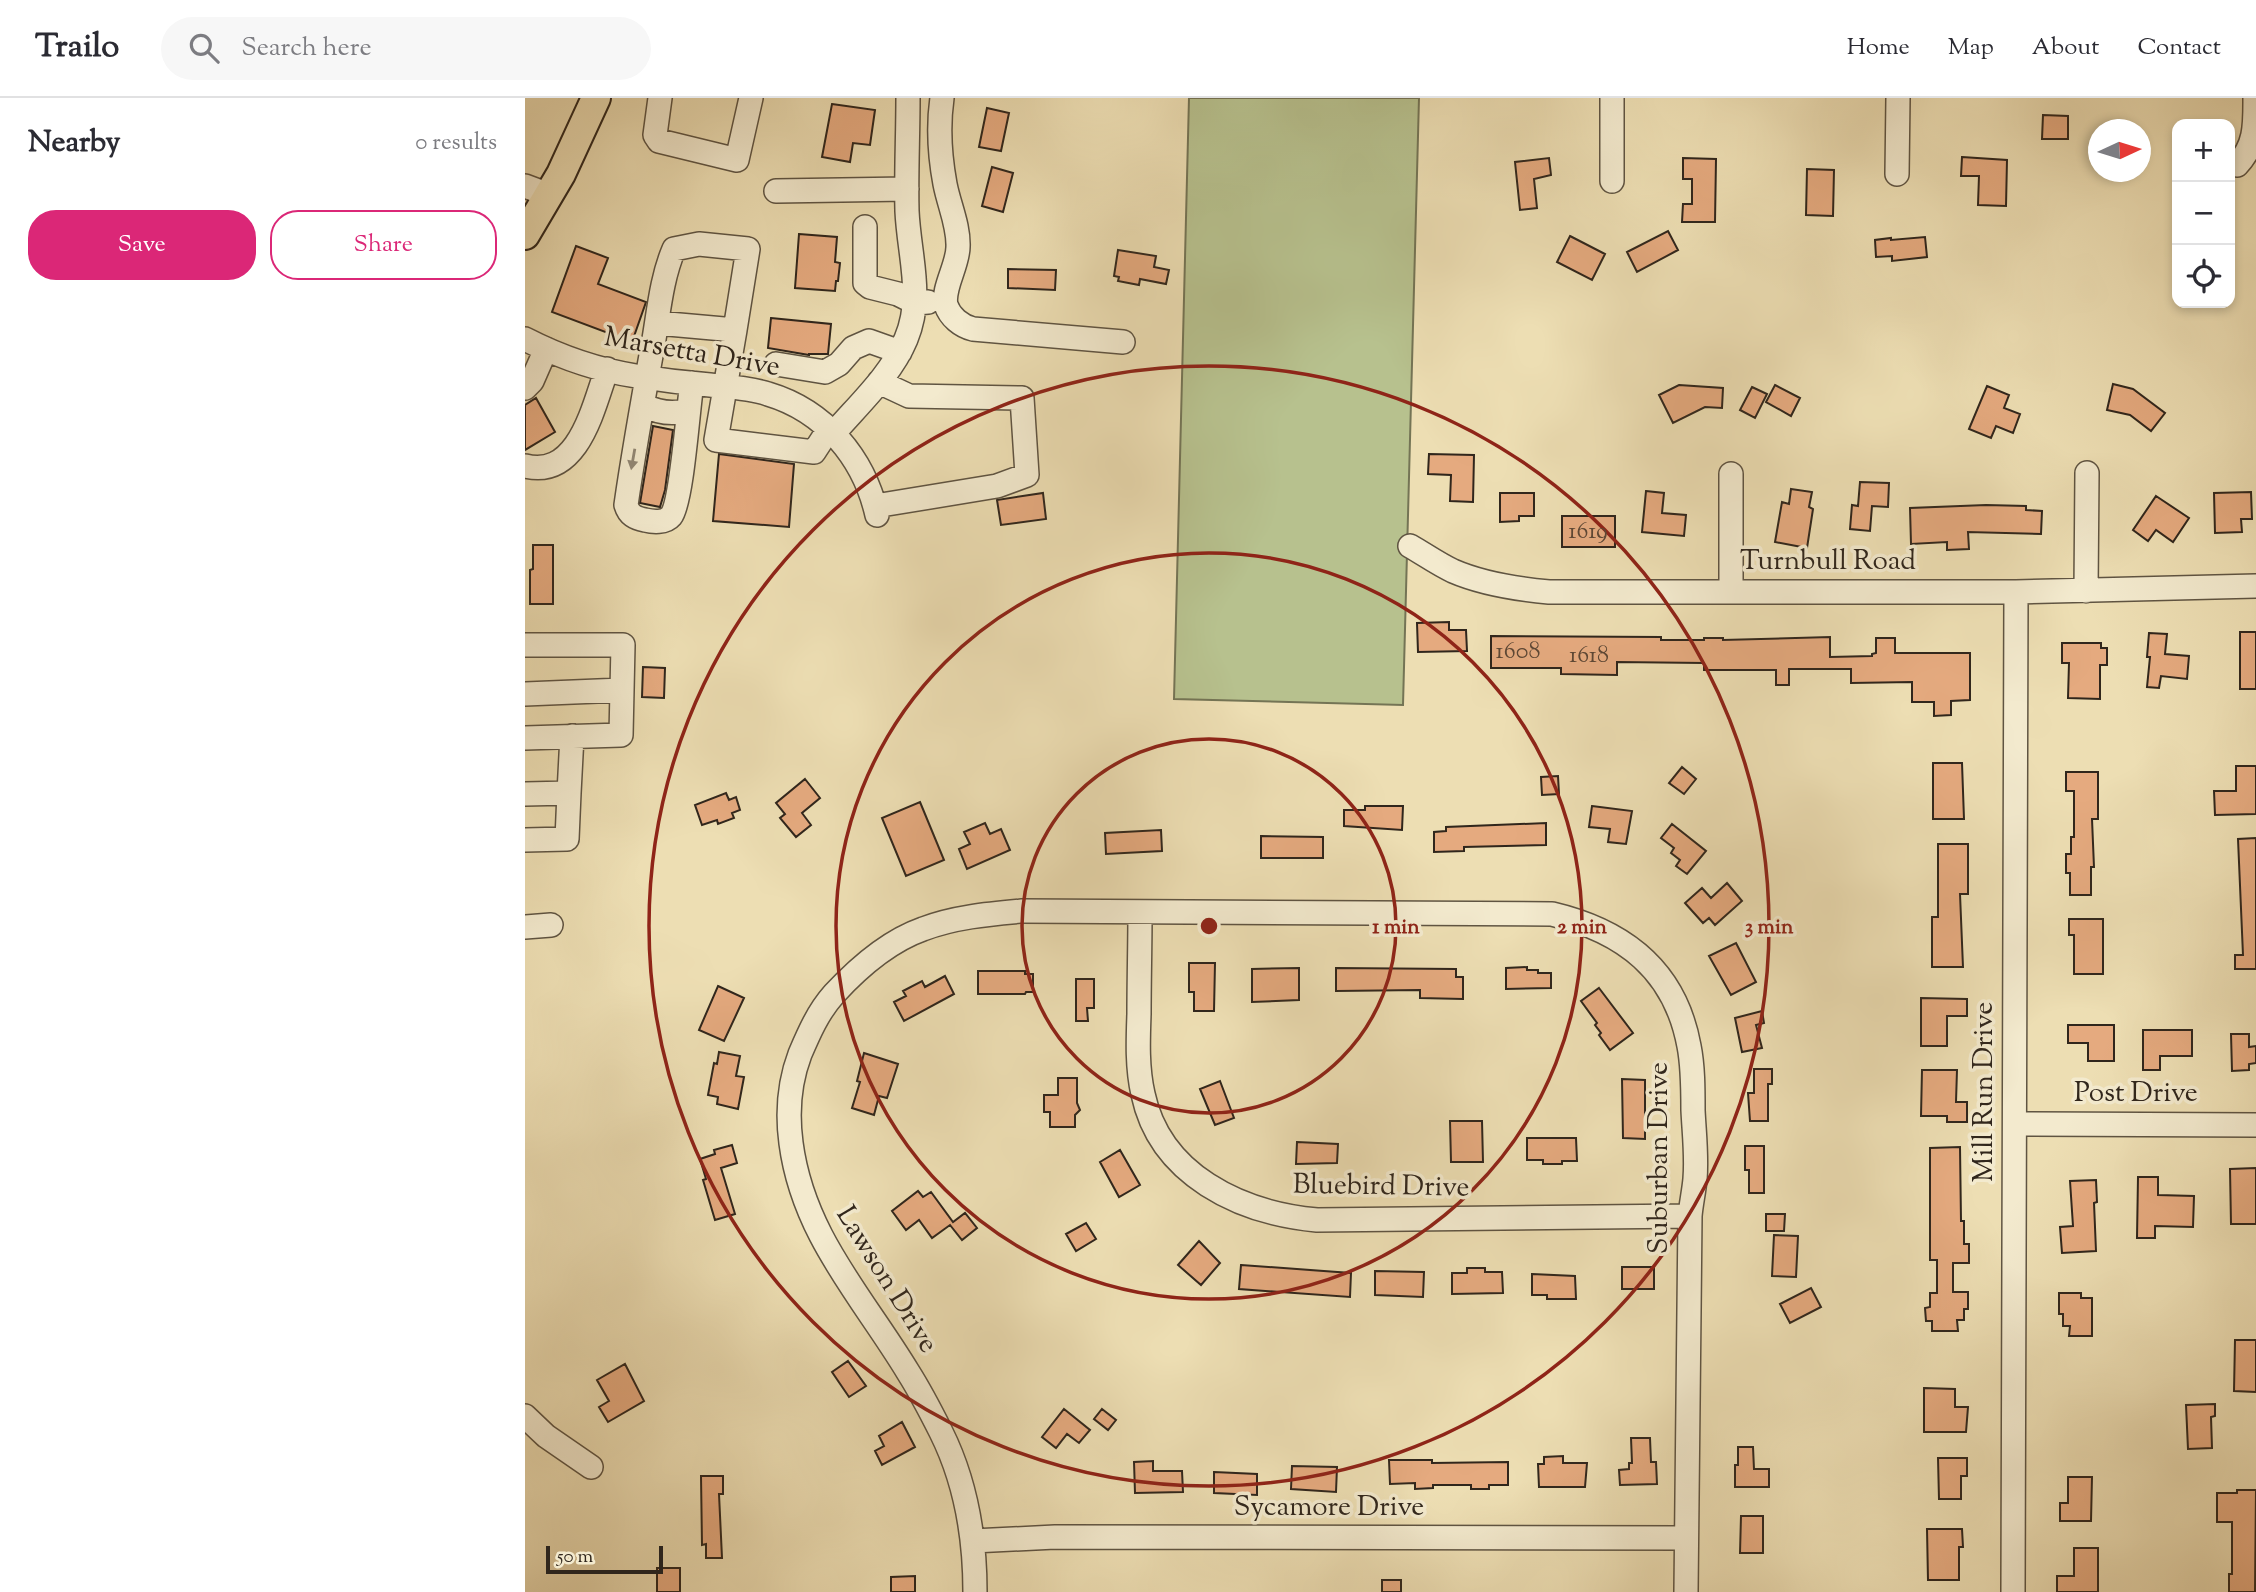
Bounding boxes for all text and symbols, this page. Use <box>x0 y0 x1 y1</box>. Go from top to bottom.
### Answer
search box <box>161 17 651 80</box>
text: Trailo <box>35 24 119 72</box>
icon: search <box>185 29 223 67</box>
text: Search here <box>241 30 372 67</box>
text: Home <box>1847 31 1910 65</box>
text: Map <box>1948 31 1994 65</box>
text: About <box>2032 31 2099 65</box>
text: Contact <box>2137 31 2221 65</box>
north arrow <box>2088 119 2151 182</box>
map controls <box>2172 119 2235 308</box>
button: + <box>2172 119 2235 182</box>
text: Nearby <box>28 122 120 165</box>
text: 0 results <box>415 127 497 160</box>
button: − <box>2172 182 2235 245</box>
button: Save <box>28 210 256 280</box>
button: Share <box>270 210 497 280</box>
button: locate <box>2172 245 2235 308</box>
street label: Marsetta Drive <box>601 318 783 388</box>
one-way arrow <box>627 448 638 470</box>
house number: 1619 <box>1568 515 1608 549</box>
street label: Turnbull Road <box>1740 542 1916 582</box>
house number: 1608 <box>1496 635 1540 669</box>
house number: 1618 <box>1569 639 1609 673</box>
text: 1 min <box>1372 913 1420 943</box>
text: 2 min <box>1557 913 1608 943</box>
text: 3 min <box>1745 913 1794 943</box>
centre of rings <box>1197 914 1221 938</box>
street label: Mill Run Drive <box>1965 1002 2005 1182</box>
street label: Suburban Drive <box>1640 1062 1680 1254</box>
street label: Post Drive <box>2074 1074 2198 1114</box>
street label: Bluebird Drive <box>1292 1165 1470 1209</box>
street label: Lawson Drive <box>825 1199 947 1361</box>
street label: Sycamore Drive <box>1234 1488 1424 1528</box>
scale bar <box>546 1543 663 1575</box>
text: 50 m <box>557 1544 593 1571</box>

